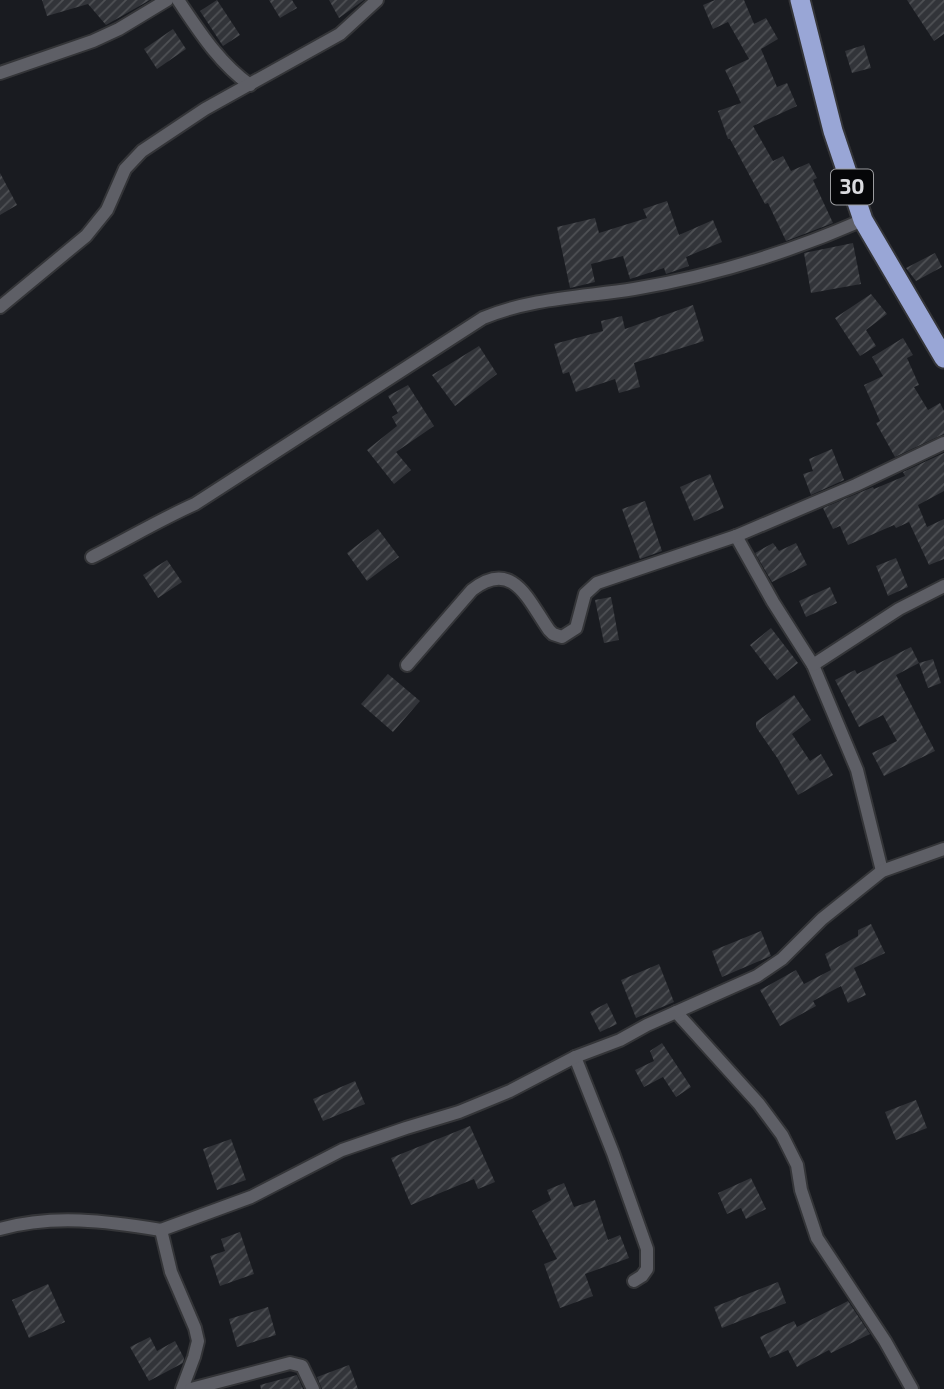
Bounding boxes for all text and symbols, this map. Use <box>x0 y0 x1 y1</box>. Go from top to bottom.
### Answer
road number: 30 <box>831 170 873 204</box>

